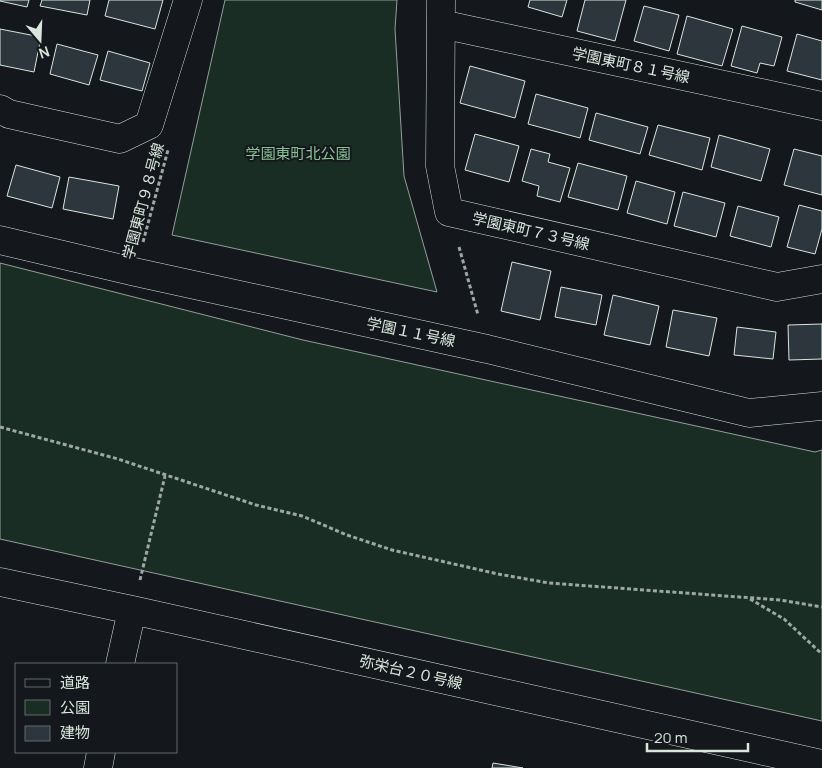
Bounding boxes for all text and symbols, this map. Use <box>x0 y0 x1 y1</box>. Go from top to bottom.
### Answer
north arrow <box>15 15 65 65</box>
text: N <box>37 42 52 63</box>
street label: 学園東町８１号線 <box>570 42 692 88</box>
street label: 学園東町９８号線 <box>117 140 169 262</box>
park label: 学園東町北公園 <box>245 143 351 164</box>
street label: 学園東町７３号線 <box>470 207 592 255</box>
street label: 学園１１号線 <box>365 312 457 352</box>
street label: 弥栄台２０号線 <box>357 650 465 694</box>
legend <box>15 663 178 753</box>
text: 道路 <box>60 672 90 693</box>
text: 公園 <box>60 697 90 718</box>
scale bar <box>647 720 748 752</box>
text: 建物 <box>60 722 90 743</box>
text: 20 m <box>654 727 687 748</box>

